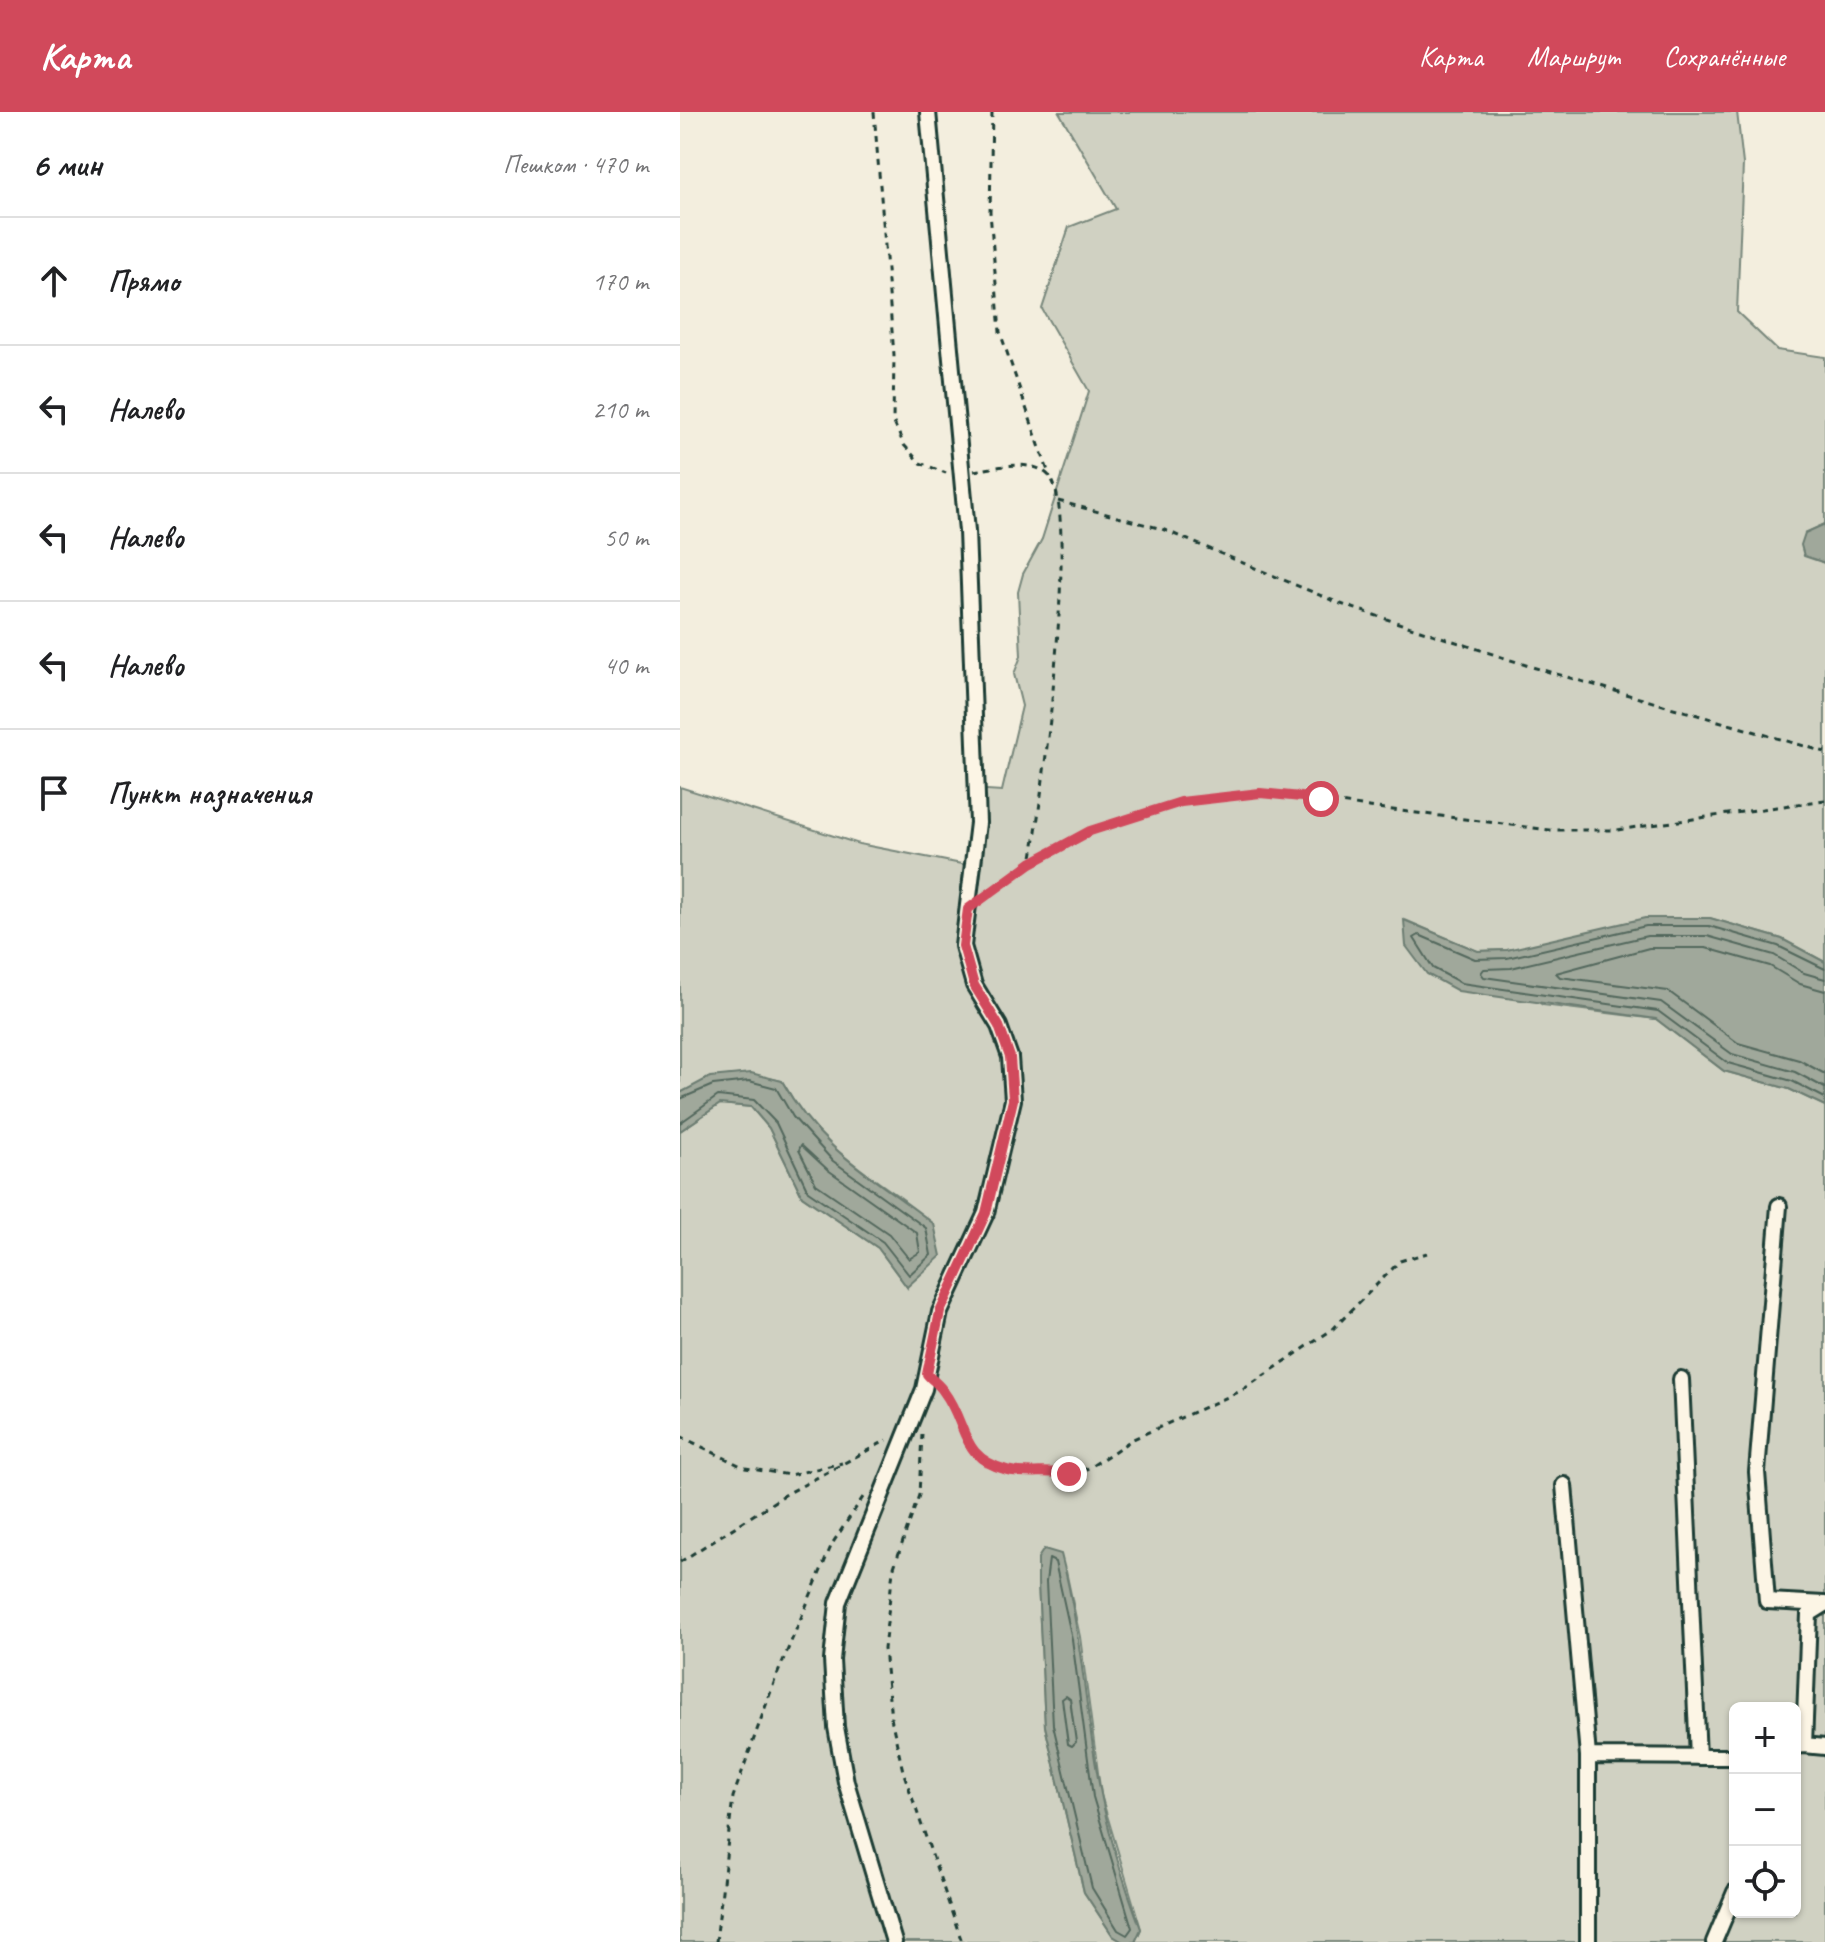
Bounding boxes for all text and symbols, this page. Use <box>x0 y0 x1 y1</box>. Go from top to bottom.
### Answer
text: Карта <box>40 33 130 80</box>
text: Карта <box>1419 39 1483 74</box>
text: Маршрут <box>1527 39 1619 74</box>
text: Сохранённые <box>1663 39 1785 74</box>
text: 6 мин <box>32 143 102 186</box>
text: Пешком · 470 m <box>503 148 648 181</box>
icon: ahead <box>32 259 76 303</box>
text: Прямо <box>108 262 179 300</box>
text: 170 m <box>592 265 648 298</box>
icon: left <box>32 387 76 431</box>
text: Налево <box>108 390 184 428</box>
text: 210 m <box>592 393 648 426</box>
icon: left <box>32 515 76 559</box>
text: Налево <box>108 518 184 556</box>
text: 50 m <box>604 521 648 554</box>
icon: left <box>32 643 76 687</box>
text: Налево <box>108 646 184 684</box>
text: 40 m <box>604 649 648 682</box>
icon: arrive <box>32 771 76 815</box>
text: Пункт назначения <box>108 774 311 812</box>
route start <box>1303 781 1339 817</box>
route end <box>1051 1456 1087 1492</box>
map controls <box>1729 1702 1801 1918</box>
button: + <box>1729 1702 1801 1774</box>
button: − <box>1729 1774 1801 1846</box>
button: locate <box>1729 1846 1801 1918</box>

